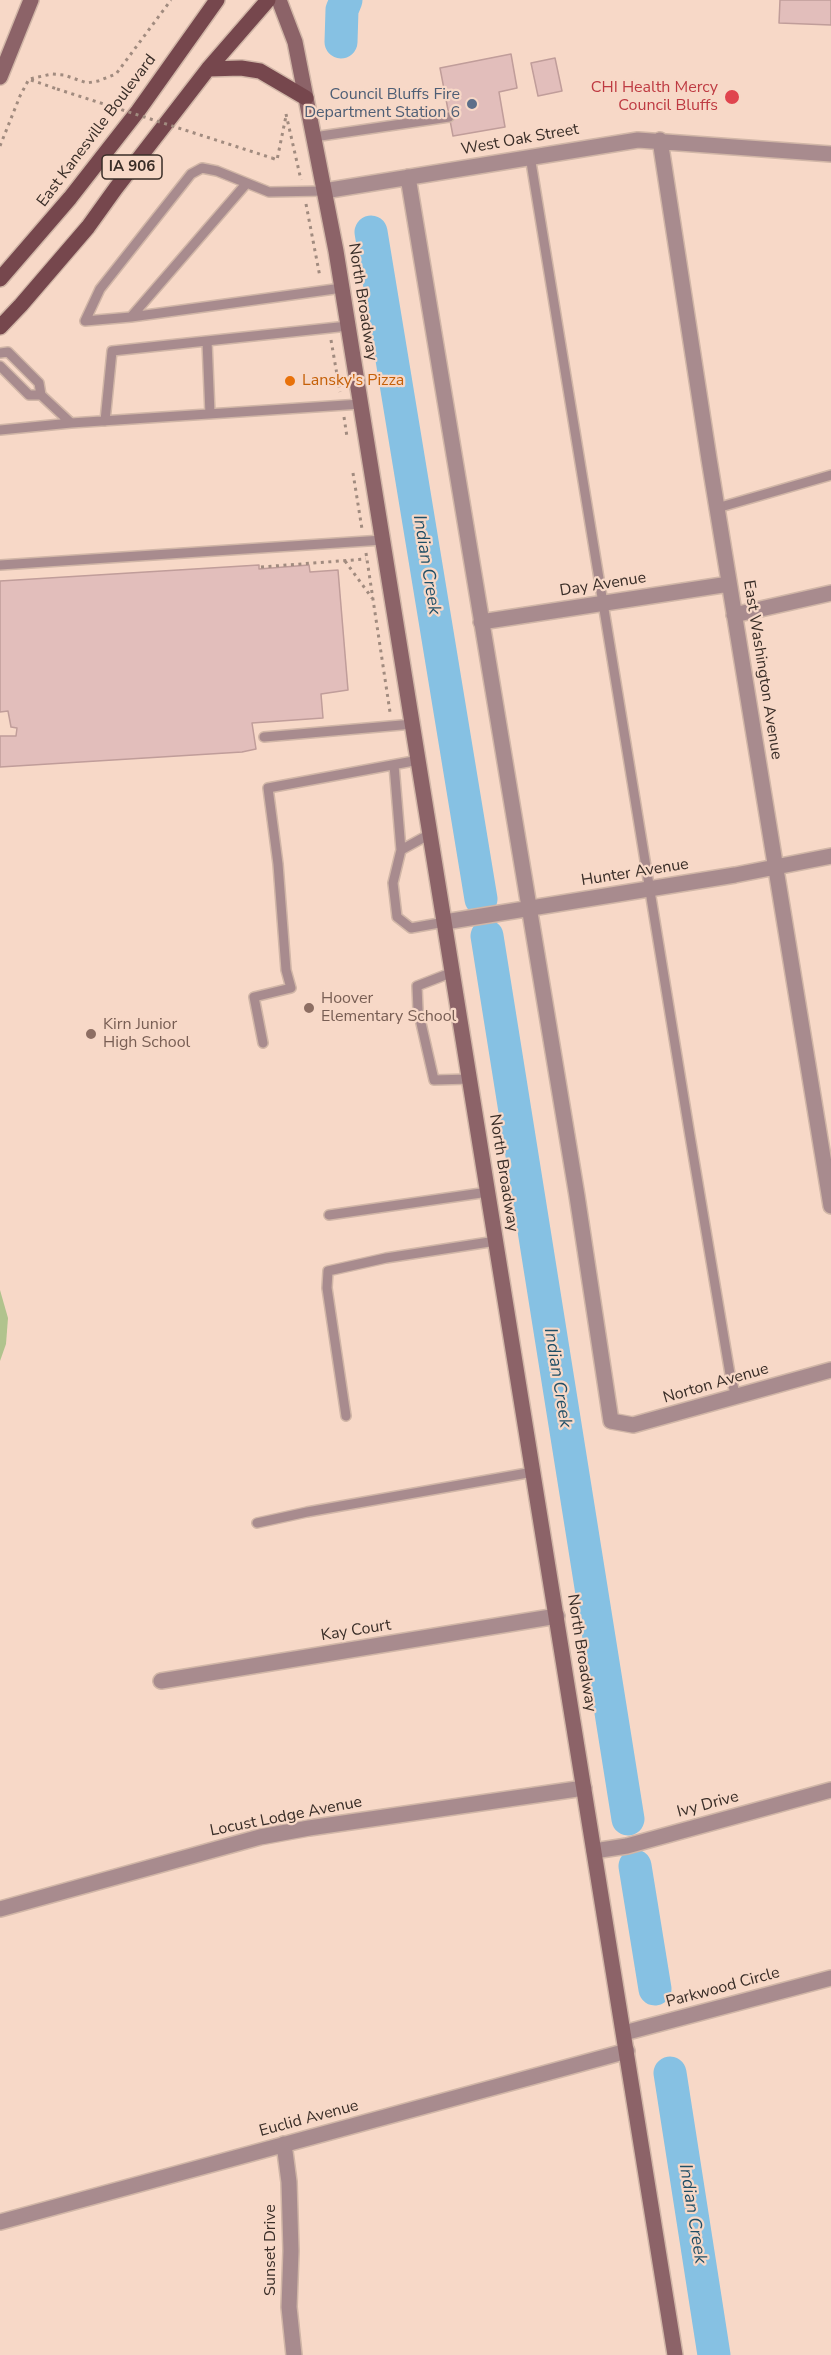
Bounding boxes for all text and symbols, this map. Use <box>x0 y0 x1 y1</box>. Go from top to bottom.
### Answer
street label: East Kanesville Boulevard <box>33 51 161 211</box>
place label: CHI Health Mercy Council Bluffs <box>591 78 718 116</box>
place label: Council Bluffs Fire Department Station 6 <box>304 85 460 123</box>
marker: CHI Health Mercy Council Bluffs <box>723 88 741 106</box>
marker: Council Bluffs Fire Department Station 6 <box>465 97 479 111</box>
street label: West Oak Street <box>460 120 580 160</box>
road number: IA 906 <box>102 155 162 179</box>
street label: North Broadway <box>343 242 381 362</box>
place label: Lansky's Pizza <box>302 371 404 391</box>
marker: Lansky's Pizza <box>283 374 297 388</box>
water label: Indian Creek <box>407 514 445 616</box>
street label: Day Avenue <box>559 569 647 601</box>
street label: East Washington Avenue <box>738 579 786 761</box>
street label: Hunter Avenue <box>580 855 690 891</box>
place label: Hoover Elementary School <box>321 989 456 1027</box>
marker: Hoover Elementary School <box>302 1001 316 1015</box>
place label: Kirn Junior High School <box>103 1015 190 1053</box>
marker: Kirn Junior High School <box>84 1027 98 1041</box>
street label: North Broadway <box>484 1113 522 1233</box>
water label: Indian Creek <box>538 1327 576 1429</box>
street label: Norton Avenue <box>661 1360 771 1408</box>
street label: North Broadway <box>562 1593 600 1713</box>
street label: Kay Court <box>320 1616 392 1646</box>
street label: Ivy Drive <box>675 1788 741 1822</box>
street label: Locust Lodge Avenue <box>208 1793 364 1841</box>
street label: Parkwood Circle <box>664 1964 782 2012</box>
street label: Euclid Avenue <box>257 2097 361 2141</box>
water label: Indian Creek <box>673 2163 711 2265</box>
street label: Sunset Drive <box>261 2204 281 2296</box>

